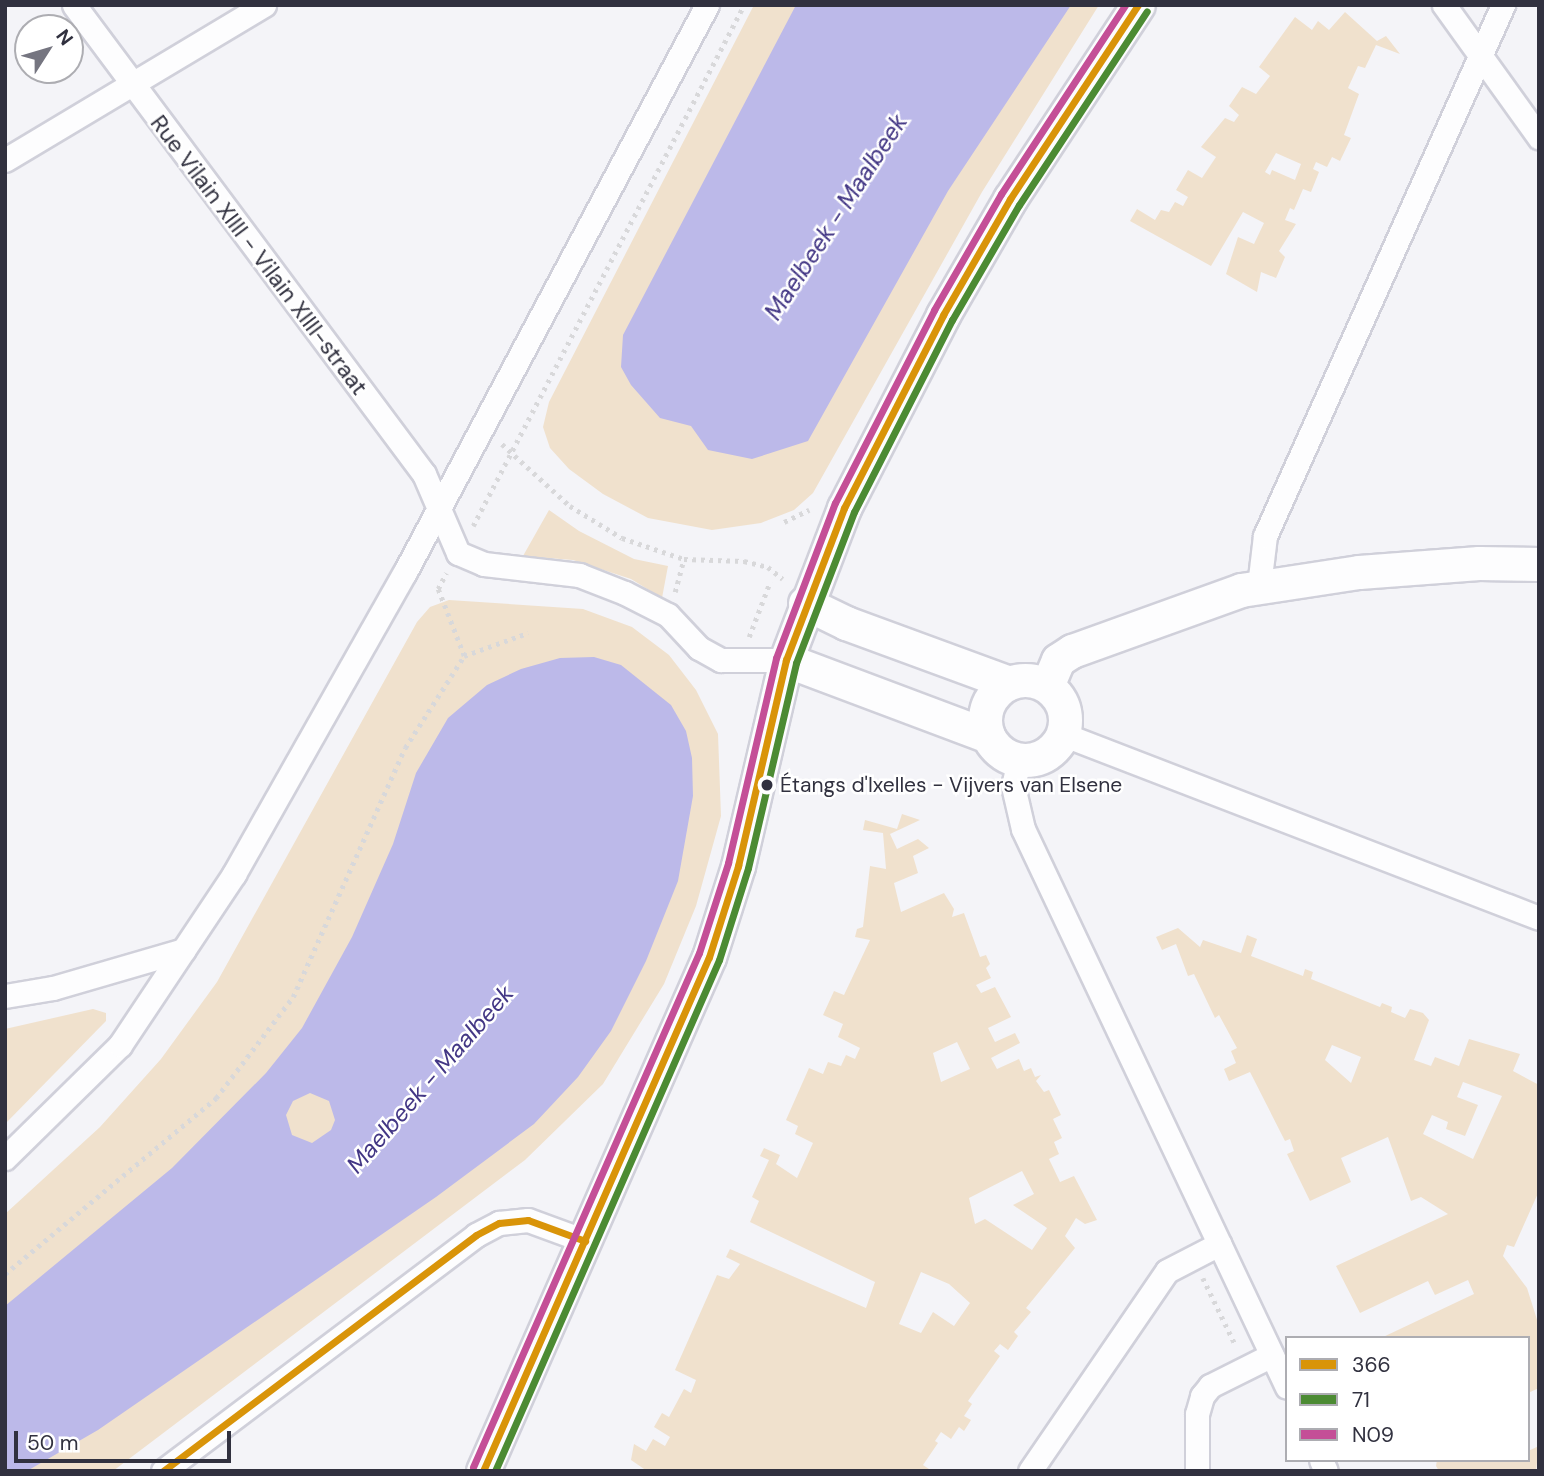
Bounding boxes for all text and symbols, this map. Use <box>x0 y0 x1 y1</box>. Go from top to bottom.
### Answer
north arrow <box>14 14 84 84</box>
text: N <box>50 24 79 50</box>
water label: Maelbeek - Maalbeek <box>759 109 913 325</box>
street label: Rue Vilain XIIII - Vilain XIIII-straat <box>145 110 373 400</box>
place label: Étangs d'Ixelles - Vijvers van Elsene <box>780 772 1122 798</box>
marker: Étangs d'Ixelles - Vijvers van Elsene <box>760 778 774 792</box>
water label: Maelbeek - Maalbeek <box>341 979 519 1179</box>
legend <box>1285 1336 1530 1462</box>
text: 366 <box>1352 1351 1391 1379</box>
text: 71 <box>1352 1386 1370 1414</box>
scale bar <box>18 1416 234 1460</box>
text: N09 <box>1352 1421 1394 1449</box>
text: 50 m <box>27 1429 78 1457</box>

